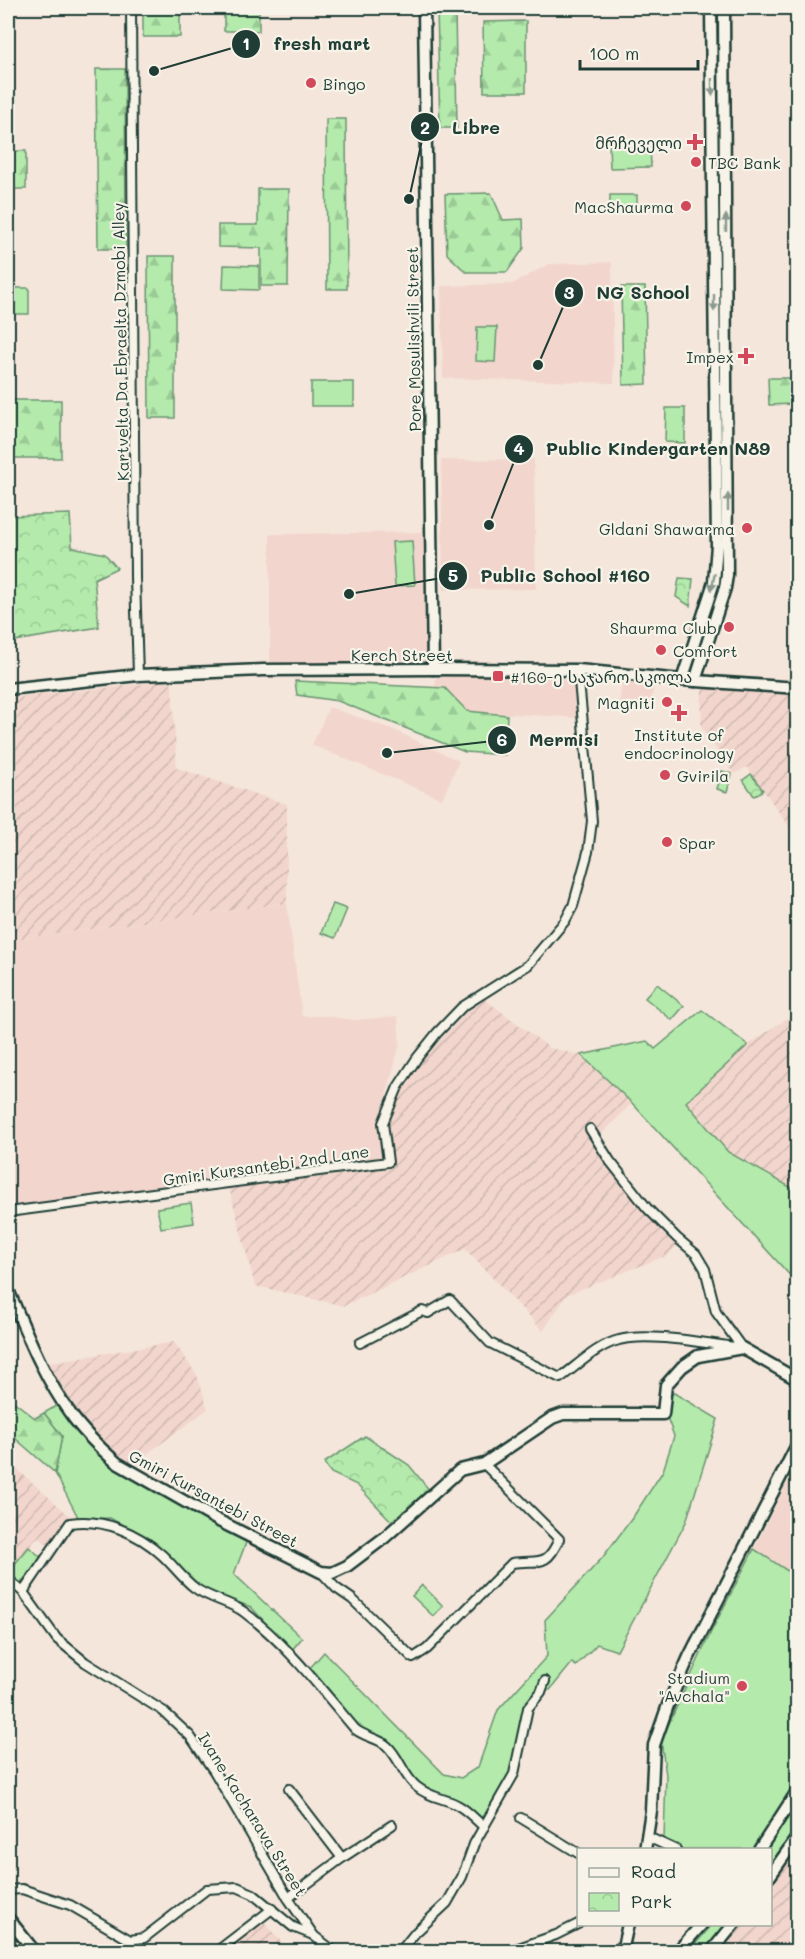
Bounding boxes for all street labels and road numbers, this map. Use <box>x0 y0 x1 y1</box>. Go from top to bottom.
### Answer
street label: Kartvelta Da Ebraelta Dzmobi Alley <box>107 203 133 481</box>
street label: Pore Mosulishvili Street <box>401 246 425 432</box>
street label: Kerch Street <box>351 644 453 665</box>
street label: Gmiri Kursantebi 2nd Lane <box>162 1140 370 1190</box>
street label: Gmiri Kursantebi Street <box>126 1444 302 1552</box>
street label: Ivane Kacharava Street <box>194 1728 312 1900</box>

